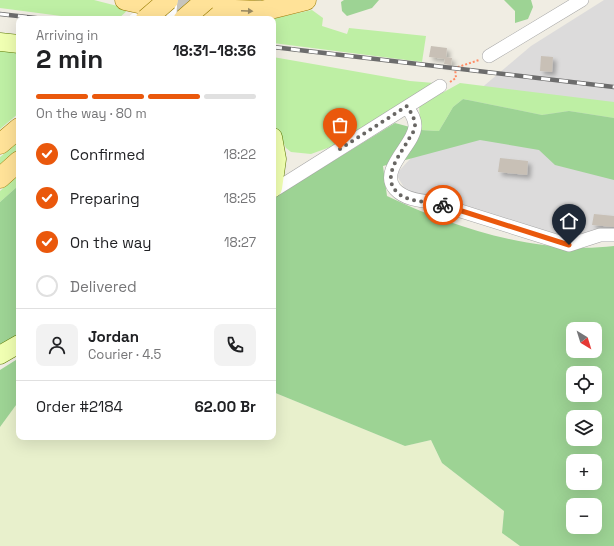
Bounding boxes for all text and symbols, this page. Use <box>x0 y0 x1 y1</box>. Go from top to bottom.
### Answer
one-way arrow <box>241 7 253 14</box>
text: Arriving in <box>36 27 98 44</box>
text: 18:31–18:36 <box>173 41 256 60</box>
text: 2 min <box>36 42 103 76</box>
text: On the way · 80 m <box>36 105 147 122</box>
pin <box>323 108 357 149</box>
icon: bag <box>329 114 351 136</box>
icon: check <box>36 143 58 165</box>
text: Confirmed <box>70 145 145 164</box>
text: 18:22 <box>223 146 256 163</box>
courier <box>423 185 463 225</box>
icon: check <box>36 187 58 209</box>
text: Preparing <box>70 189 140 208</box>
text: 18:25 <box>224 190 256 207</box>
icon: bike <box>432 194 454 216</box>
pin <box>552 204 586 245</box>
icon: home <box>558 210 580 232</box>
icon: check <box>36 231 58 253</box>
text: On the way <box>70 233 151 252</box>
text: 18:27 <box>224 234 256 251</box>
text: Delivered <box>70 277 137 296</box>
north arrow <box>566 322 602 358</box>
map controls <box>566 322 602 534</box>
button: person <box>36 324 78 366</box>
button: phone <box>214 324 256 366</box>
text: Jordan <box>88 327 139 346</box>
text: Courier · 4.5 <box>88 346 161 363</box>
button: locate <box>566 366 602 402</box>
text: Order #2184 <box>36 397 123 416</box>
text: 62.00 Br <box>194 397 256 416</box>
button: layers <box>566 410 602 446</box>
button: + <box>566 454 602 490</box>
button: − <box>566 498 602 534</box>

